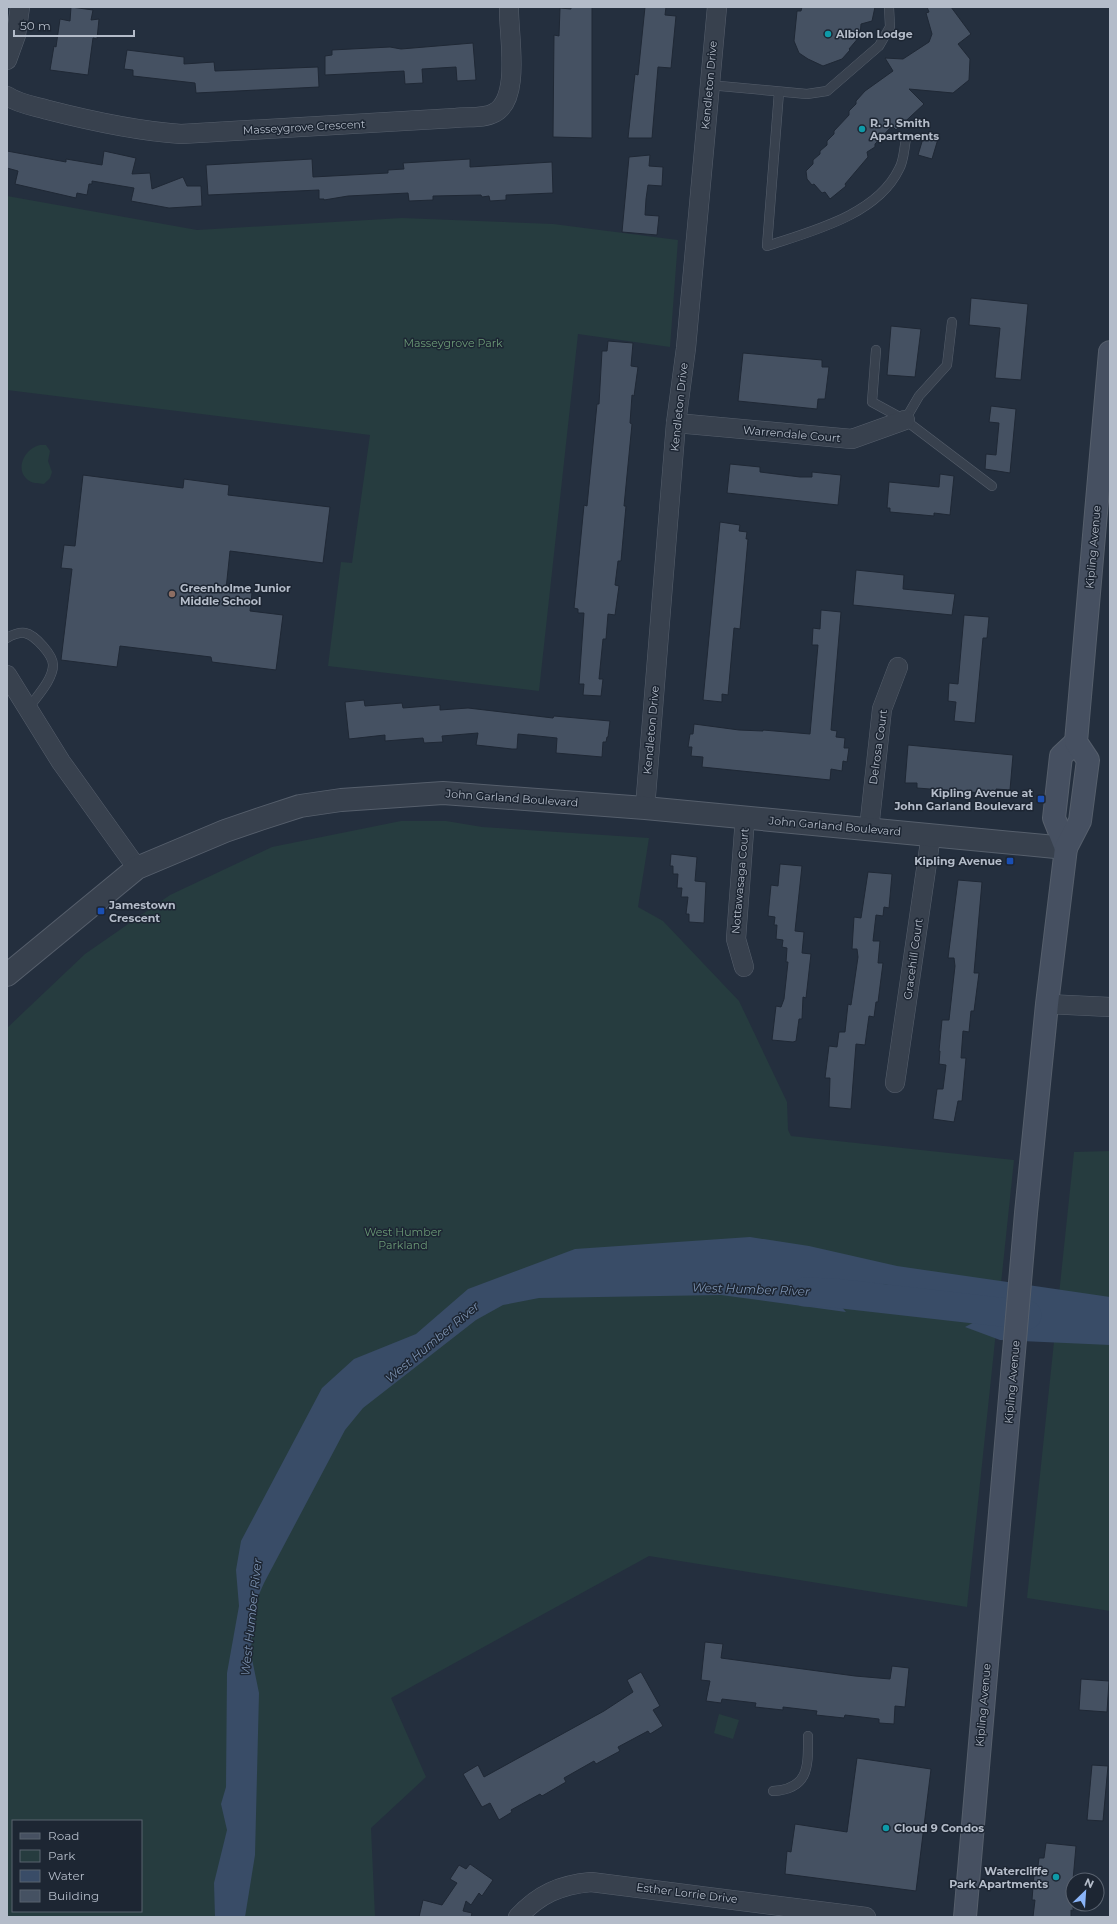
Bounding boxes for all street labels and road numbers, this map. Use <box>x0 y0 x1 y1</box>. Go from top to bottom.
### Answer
street label: Kendleton Drive <box>698 40 720 130</box>
street label: Masseygrove Crescent <box>242 117 366 137</box>
street label: Kendleton Drive <box>667 362 691 452</box>
street label: Warrendale Court <box>743 423 842 445</box>
street label: Kipling Avenue <box>1082 504 1104 589</box>
street label: Kendleton Drive <box>640 685 662 775</box>
street label: Delrosa Court <box>866 708 890 785</box>
street label: John Garland Boulevard <box>444 786 579 810</box>
street label: John Garland Boulevard <box>767 813 902 839</box>
street label: Nottawasaga Court <box>728 827 752 935</box>
street label: Gracehill Court <box>900 917 926 1000</box>
street label: Kipling Avenue <box>1001 1339 1023 1424</box>
street label: Kipling Avenue <box>972 1662 994 1747</box>
street label: Esther Lorrie Drive <box>636 1880 739 1906</box>

